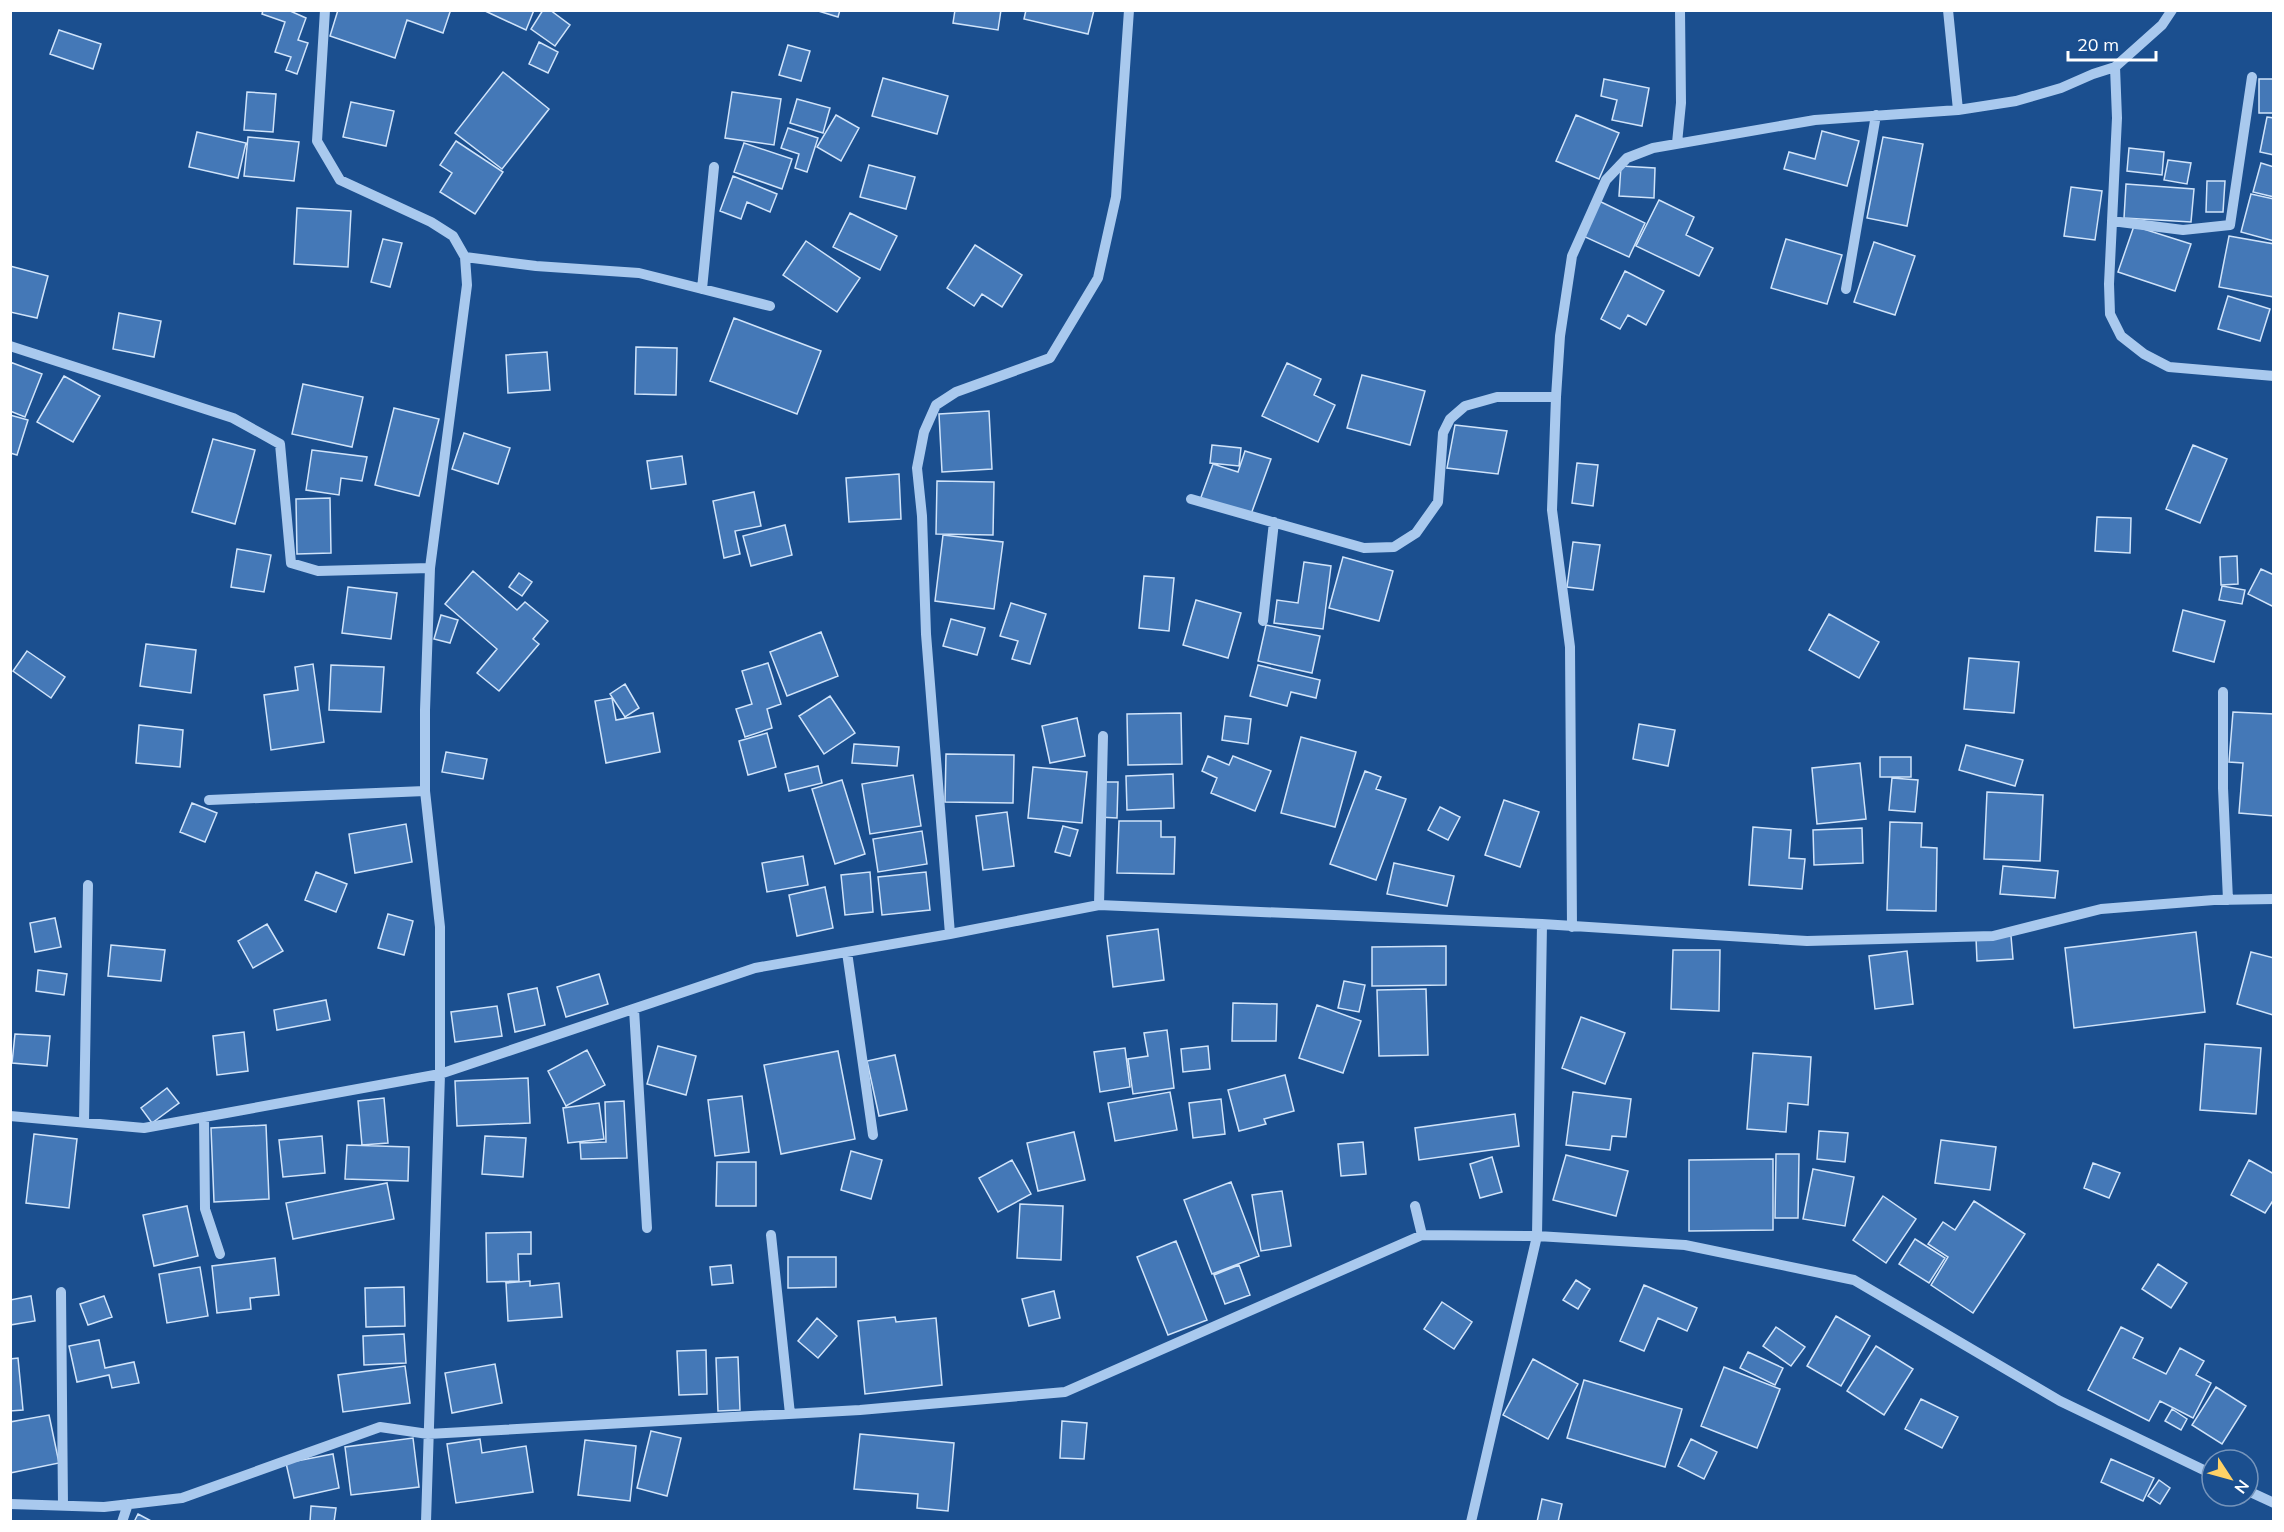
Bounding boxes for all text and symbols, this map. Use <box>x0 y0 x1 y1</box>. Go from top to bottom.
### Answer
scale bar <box>2068 24 2156 62</box>
text: 20 m <box>2077 33 2119 56</box>
north arrow <box>2200 1448 2260 1508</box>
text: N <box>2230 1476 2254 1498</box>

